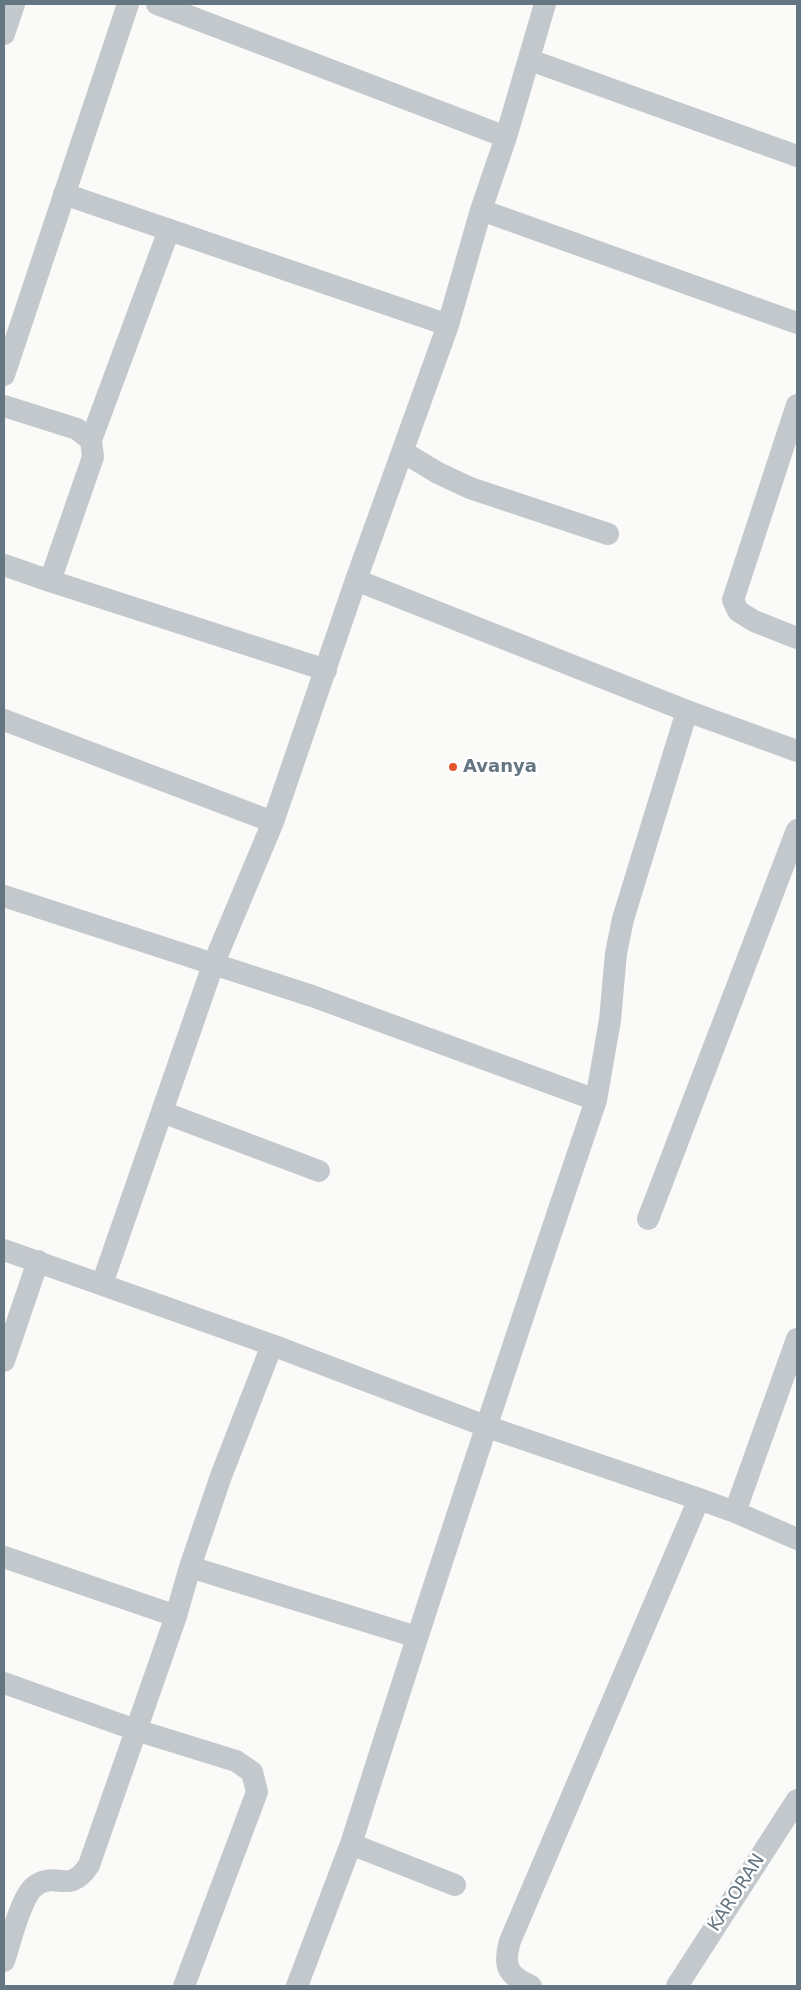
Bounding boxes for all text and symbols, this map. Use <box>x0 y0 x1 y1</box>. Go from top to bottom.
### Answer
place label: Avanya <box>463 756 537 778</box>
marker: Avanya <box>447 761 459 773</box>
street label: KARORAN <box>704 1850 770 1936</box>

